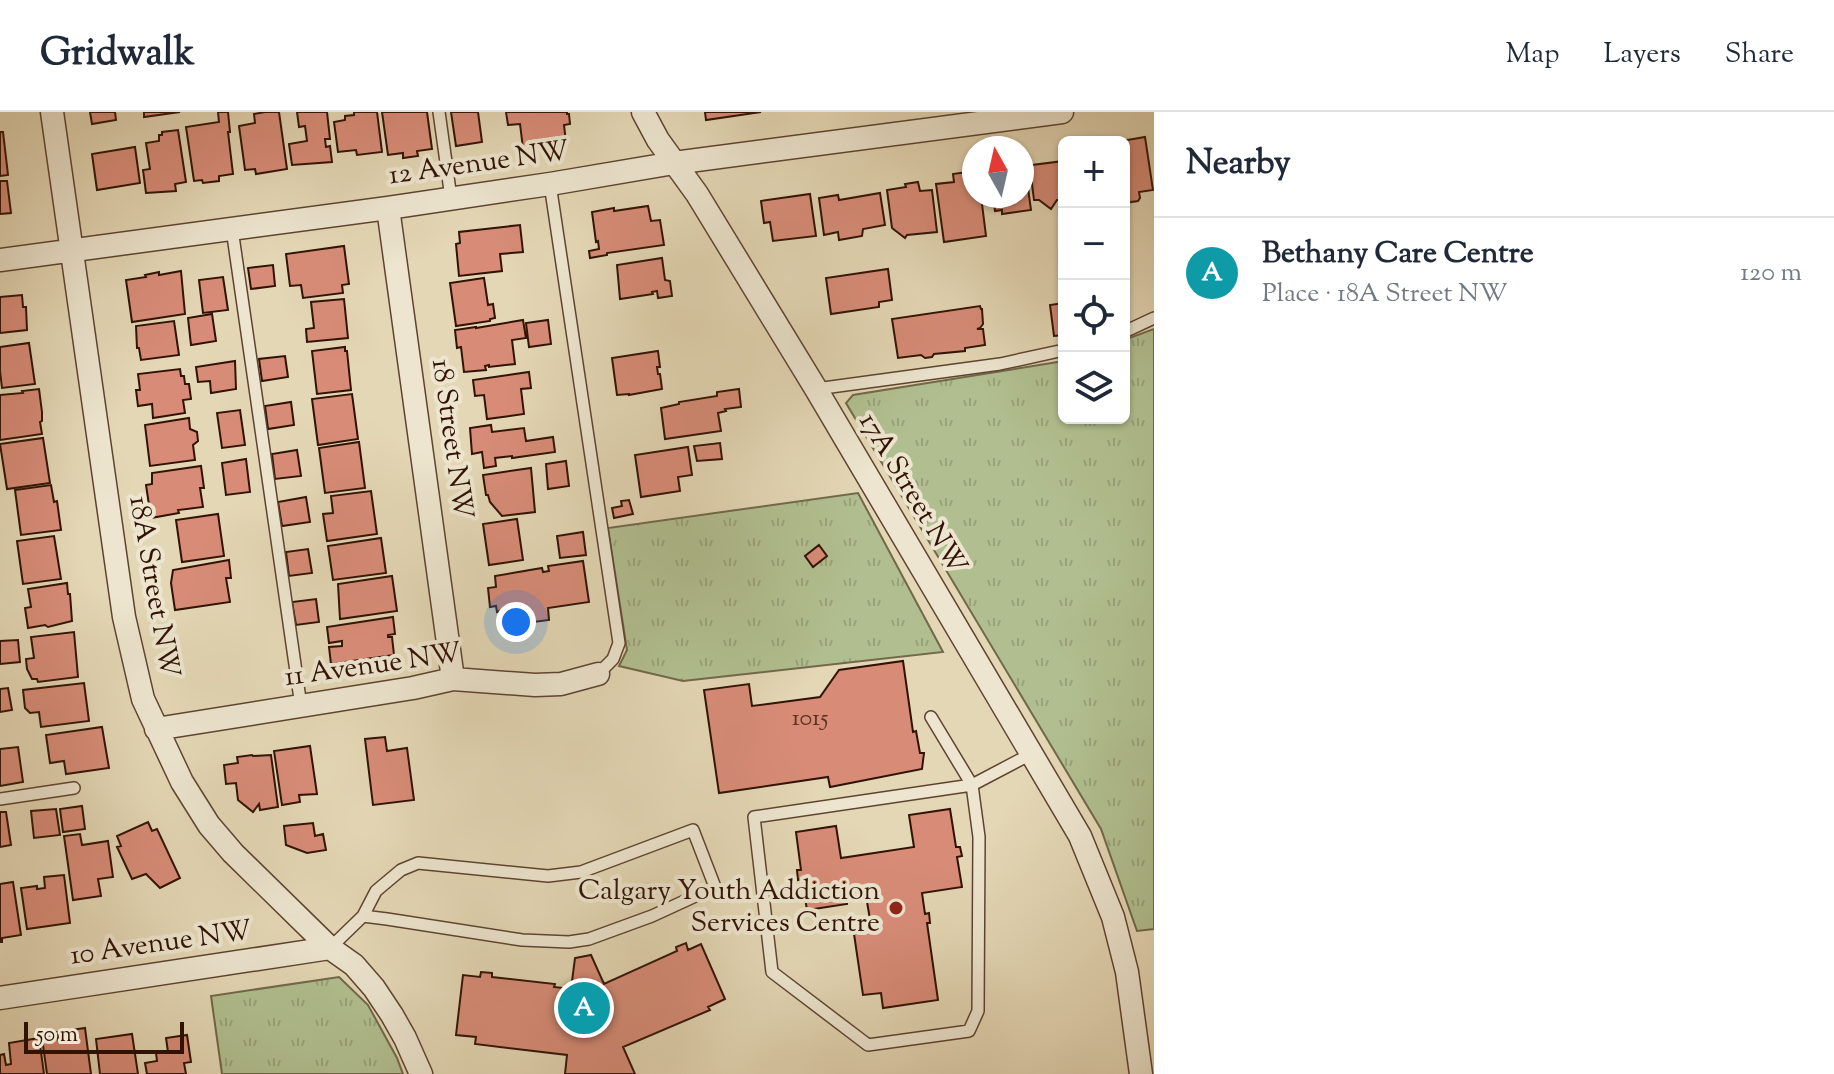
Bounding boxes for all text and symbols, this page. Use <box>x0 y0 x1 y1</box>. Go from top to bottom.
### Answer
text: Gridwalk <box>40 28 195 82</box>
text: Map <box>1506 35 1559 75</box>
text: Layers <box>1603 35 1681 75</box>
text: Share <box>1725 35 1794 75</box>
street label: 12 Avenue NW <box>386 132 572 196</box>
north arrow <box>962 136 1034 208</box>
map controls <box>1058 136 1130 424</box>
button: + <box>1058 136 1130 208</box>
text: Nearby <box>1186 140 1291 189</box>
button: − <box>1058 208 1130 280</box>
text: Bethany Care Centre <box>1262 233 1534 276</box>
text: A <box>1201 255 1223 292</box>
text: 120 m <box>1740 255 1802 292</box>
text: Place · 18A Street NW <box>1262 276 1508 313</box>
button: locate <box>1058 280 1130 352</box>
button: layers <box>1058 352 1130 424</box>
street label: 18 Street NW <box>420 356 482 522</box>
street label: 17A Street NW <box>848 406 976 582</box>
street label: 18A Street NW <box>117 493 189 681</box>
your location <box>496 602 536 642</box>
street label: 11 Avenue NW <box>282 634 464 698</box>
house number: 1015 <box>792 702 828 736</box>
place label: Calgary Youth Addiction Services Centre <box>578 872 880 944</box>
marker: Calgary Youth Addiction Services Centre <box>887 899 905 917</box>
street label: 10 Avenue NW <box>68 911 254 977</box>
pin: A <box>558 978 610 1038</box>
scale bar <box>24 1018 184 1054</box>
text: 50 m <box>36 1020 78 1052</box>

